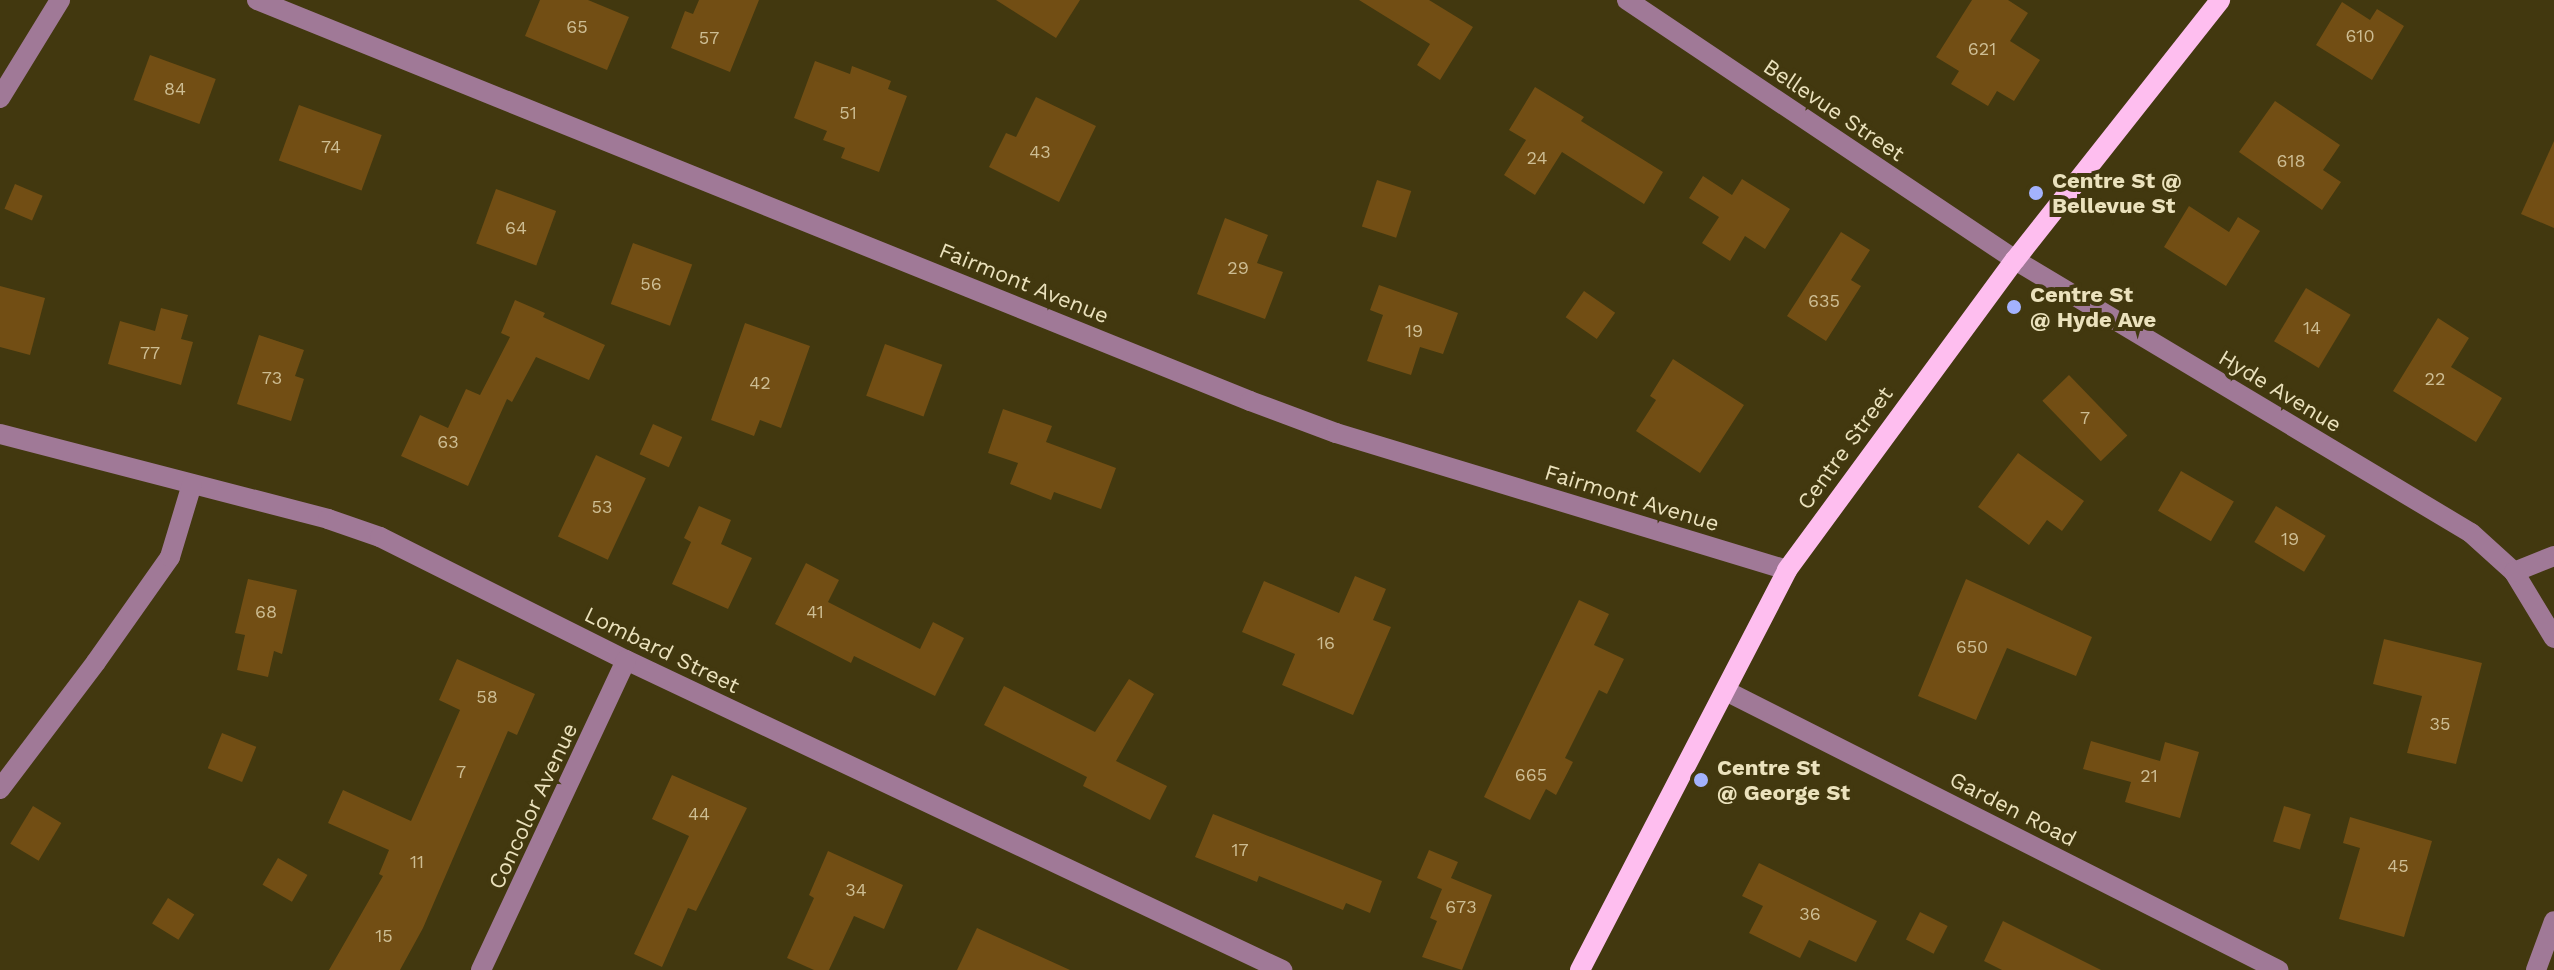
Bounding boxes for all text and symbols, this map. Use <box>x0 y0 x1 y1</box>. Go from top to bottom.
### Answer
house number: 65 <box>566 16 588 38</box>
house number: 610 <box>2345 25 2375 47</box>
house number: 57 <box>699 27 719 49</box>
house number: 621 <box>1968 38 1996 60</box>
street label: Bellevue Street <box>1758 53 1910 167</box>
house number: 84 <box>164 78 186 100</box>
house number: 51 <box>839 102 857 124</box>
house number: 74 <box>321 136 341 158</box>
house number: 43 <box>1029 141 1051 163</box>
house number: 24 <box>1527 147 1547 169</box>
house number: 618 <box>2276 150 2306 172</box>
place label: Centre St @ Bellevue St <box>2052 167 2182 218</box>
marker: Centre St @ Bellevue St <box>2027 184 2045 202</box>
house number: 64 <box>505 217 527 239</box>
street label: Fairmont Avenue <box>935 237 1113 329</box>
house number: 29 <box>1227 257 1249 279</box>
house number: 56 <box>640 273 662 295</box>
place label: Centre St @ Hyde Ave <box>2030 281 2157 332</box>
house number: 635 <box>1808 290 1840 312</box>
marker: Centre St @ Hyde Ave <box>2005 298 2023 316</box>
house number: 14 <box>2303 317 2321 339</box>
house number: 19 <box>1405 320 1423 342</box>
house number: 77 <box>140 342 160 364</box>
street label: Hyde Avenue <box>2213 344 2347 438</box>
house number: 73 <box>262 367 282 389</box>
house number: 22 <box>2425 368 2445 390</box>
house number: 42 <box>749 372 771 394</box>
street label: Centre Street <box>1792 381 1898 515</box>
house number: 7 <box>2080 407 2090 429</box>
house number: 63 <box>437 431 459 453</box>
street label: Fairmont Avenue <box>1541 459 1723 537</box>
house number: 53 <box>592 496 612 518</box>
house number: 19 <box>2281 528 2299 550</box>
house number: 68 <box>255 601 277 623</box>
street label: Lombard Street <box>580 601 744 699</box>
house number: 41 <box>806 601 824 623</box>
house number: 16 <box>1317 632 1335 654</box>
house number: 650 <box>1956 636 1988 658</box>
house number: 58 <box>476 686 498 708</box>
house number: 35 <box>2430 713 2450 735</box>
street label: Concolor Avenue <box>483 718 583 894</box>
place label: Centre St @ George St <box>1717 754 1850 806</box>
house number: 7 <box>456 761 466 783</box>
house number: 665 <box>1515 764 1547 786</box>
house number: 21 <box>2140 765 2158 787</box>
street label: Garden Road <box>1945 766 2081 852</box>
marker: Centre St @ George St <box>1692 771 1710 789</box>
house number: 44 <box>688 803 710 825</box>
house number: 17 <box>1231 839 1249 861</box>
house number: 11 <box>410 851 424 873</box>
house number: 45 <box>2387 855 2409 877</box>
house number: 34 <box>845 879 867 901</box>
house number: 673 <box>1445 896 1477 918</box>
house number: 36 <box>1799 903 1821 925</box>
house number: 15 <box>375 925 393 947</box>

